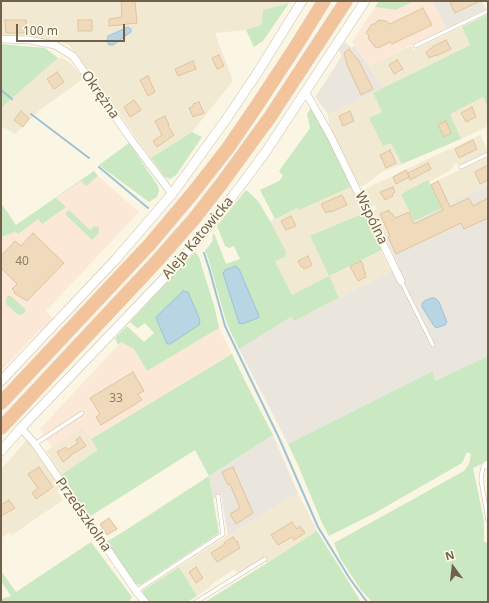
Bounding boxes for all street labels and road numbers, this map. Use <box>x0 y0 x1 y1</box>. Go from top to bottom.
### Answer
street label: Okrężna <box>77 68 123 122</box>
street label: Wspólna <box>351 189 391 247</box>
street label: Aleja Katowicka <box>159 194 237 282</box>
street label: Przedszkolna <box>51 475 115 555</box>

